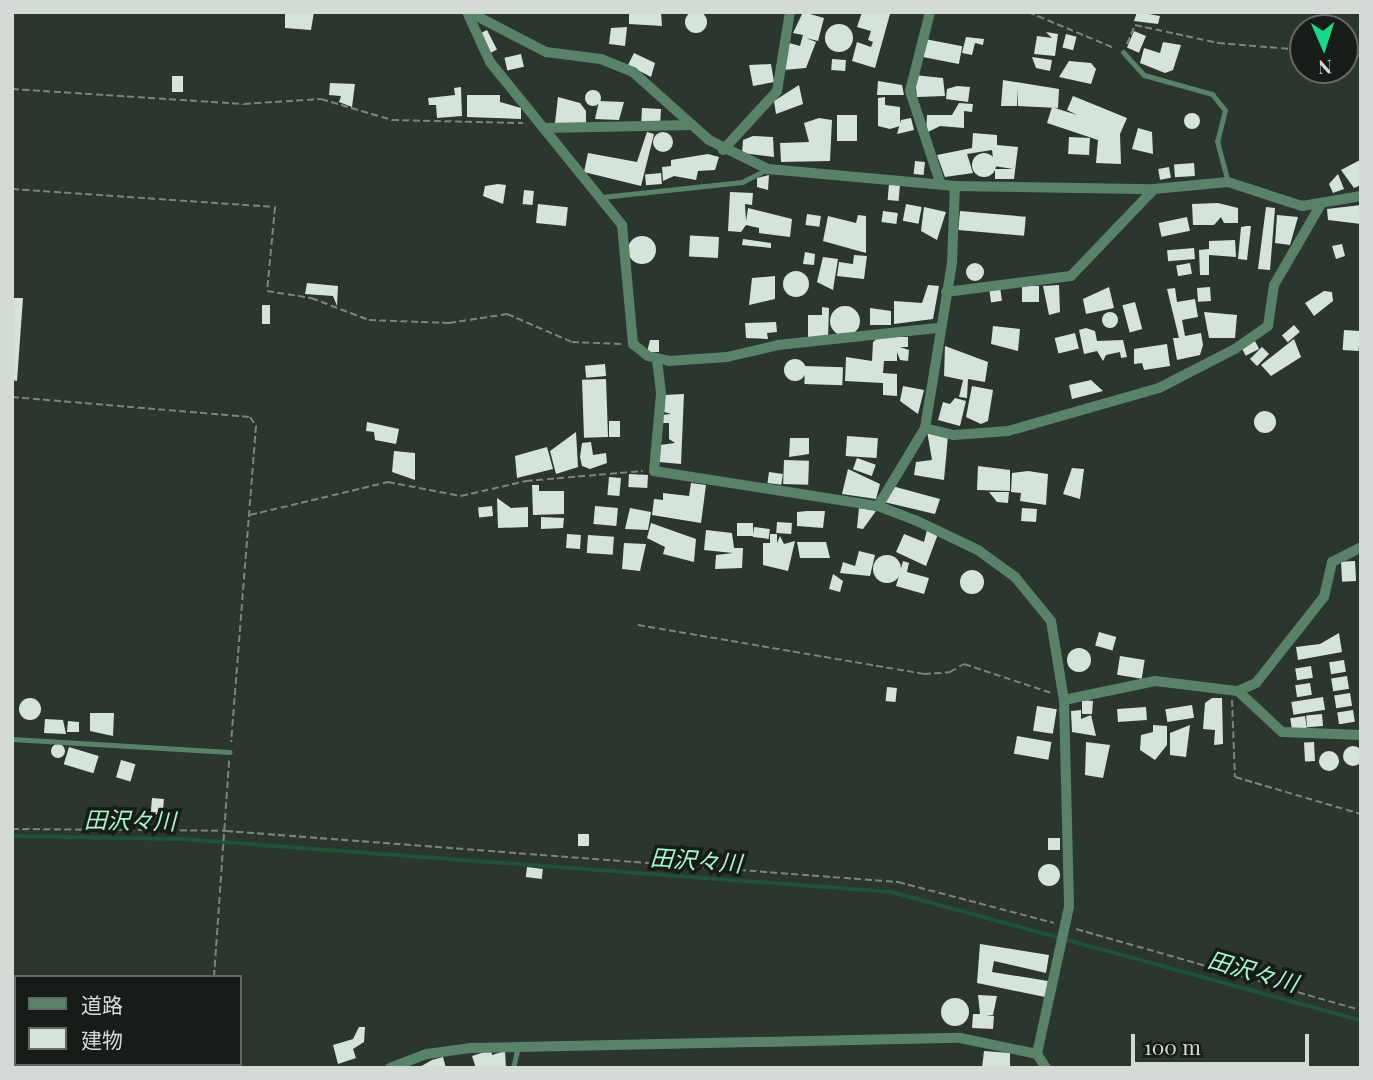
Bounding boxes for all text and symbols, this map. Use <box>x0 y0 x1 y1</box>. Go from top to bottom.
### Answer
north arrow <box>1289 14 1359 84</box>
text: N <box>1317 55 1333 81</box>
water label: 田沢々川 <box>84 805 176 835</box>
water label: 田沢々川 <box>649 843 743 877</box>
water label: 田沢々川 <box>1205 945 1301 997</box>
legend <box>14 975 242 1066</box>
text: 道路 <box>81 990 123 1018</box>
scale bar <box>1135 1020 1314 1064</box>
text: 建物 <box>81 1025 123 1053</box>
text: 100 m <box>1144 1032 1201 1060</box>

